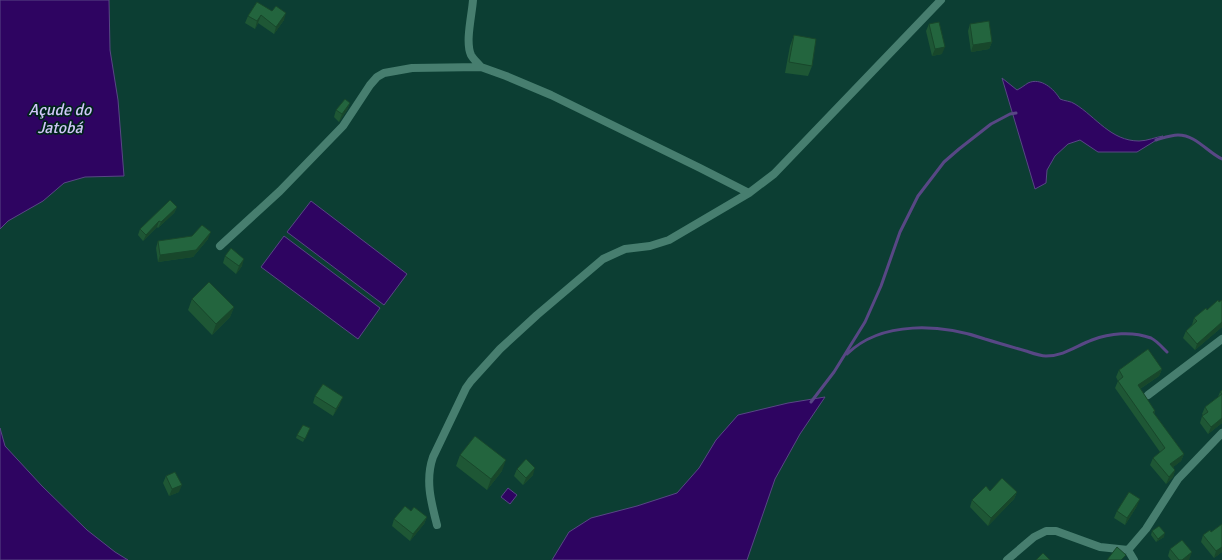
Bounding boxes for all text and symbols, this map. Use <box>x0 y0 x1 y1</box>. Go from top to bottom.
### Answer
water label: Açude do Jatobá <box>29 100 92 138</box>

